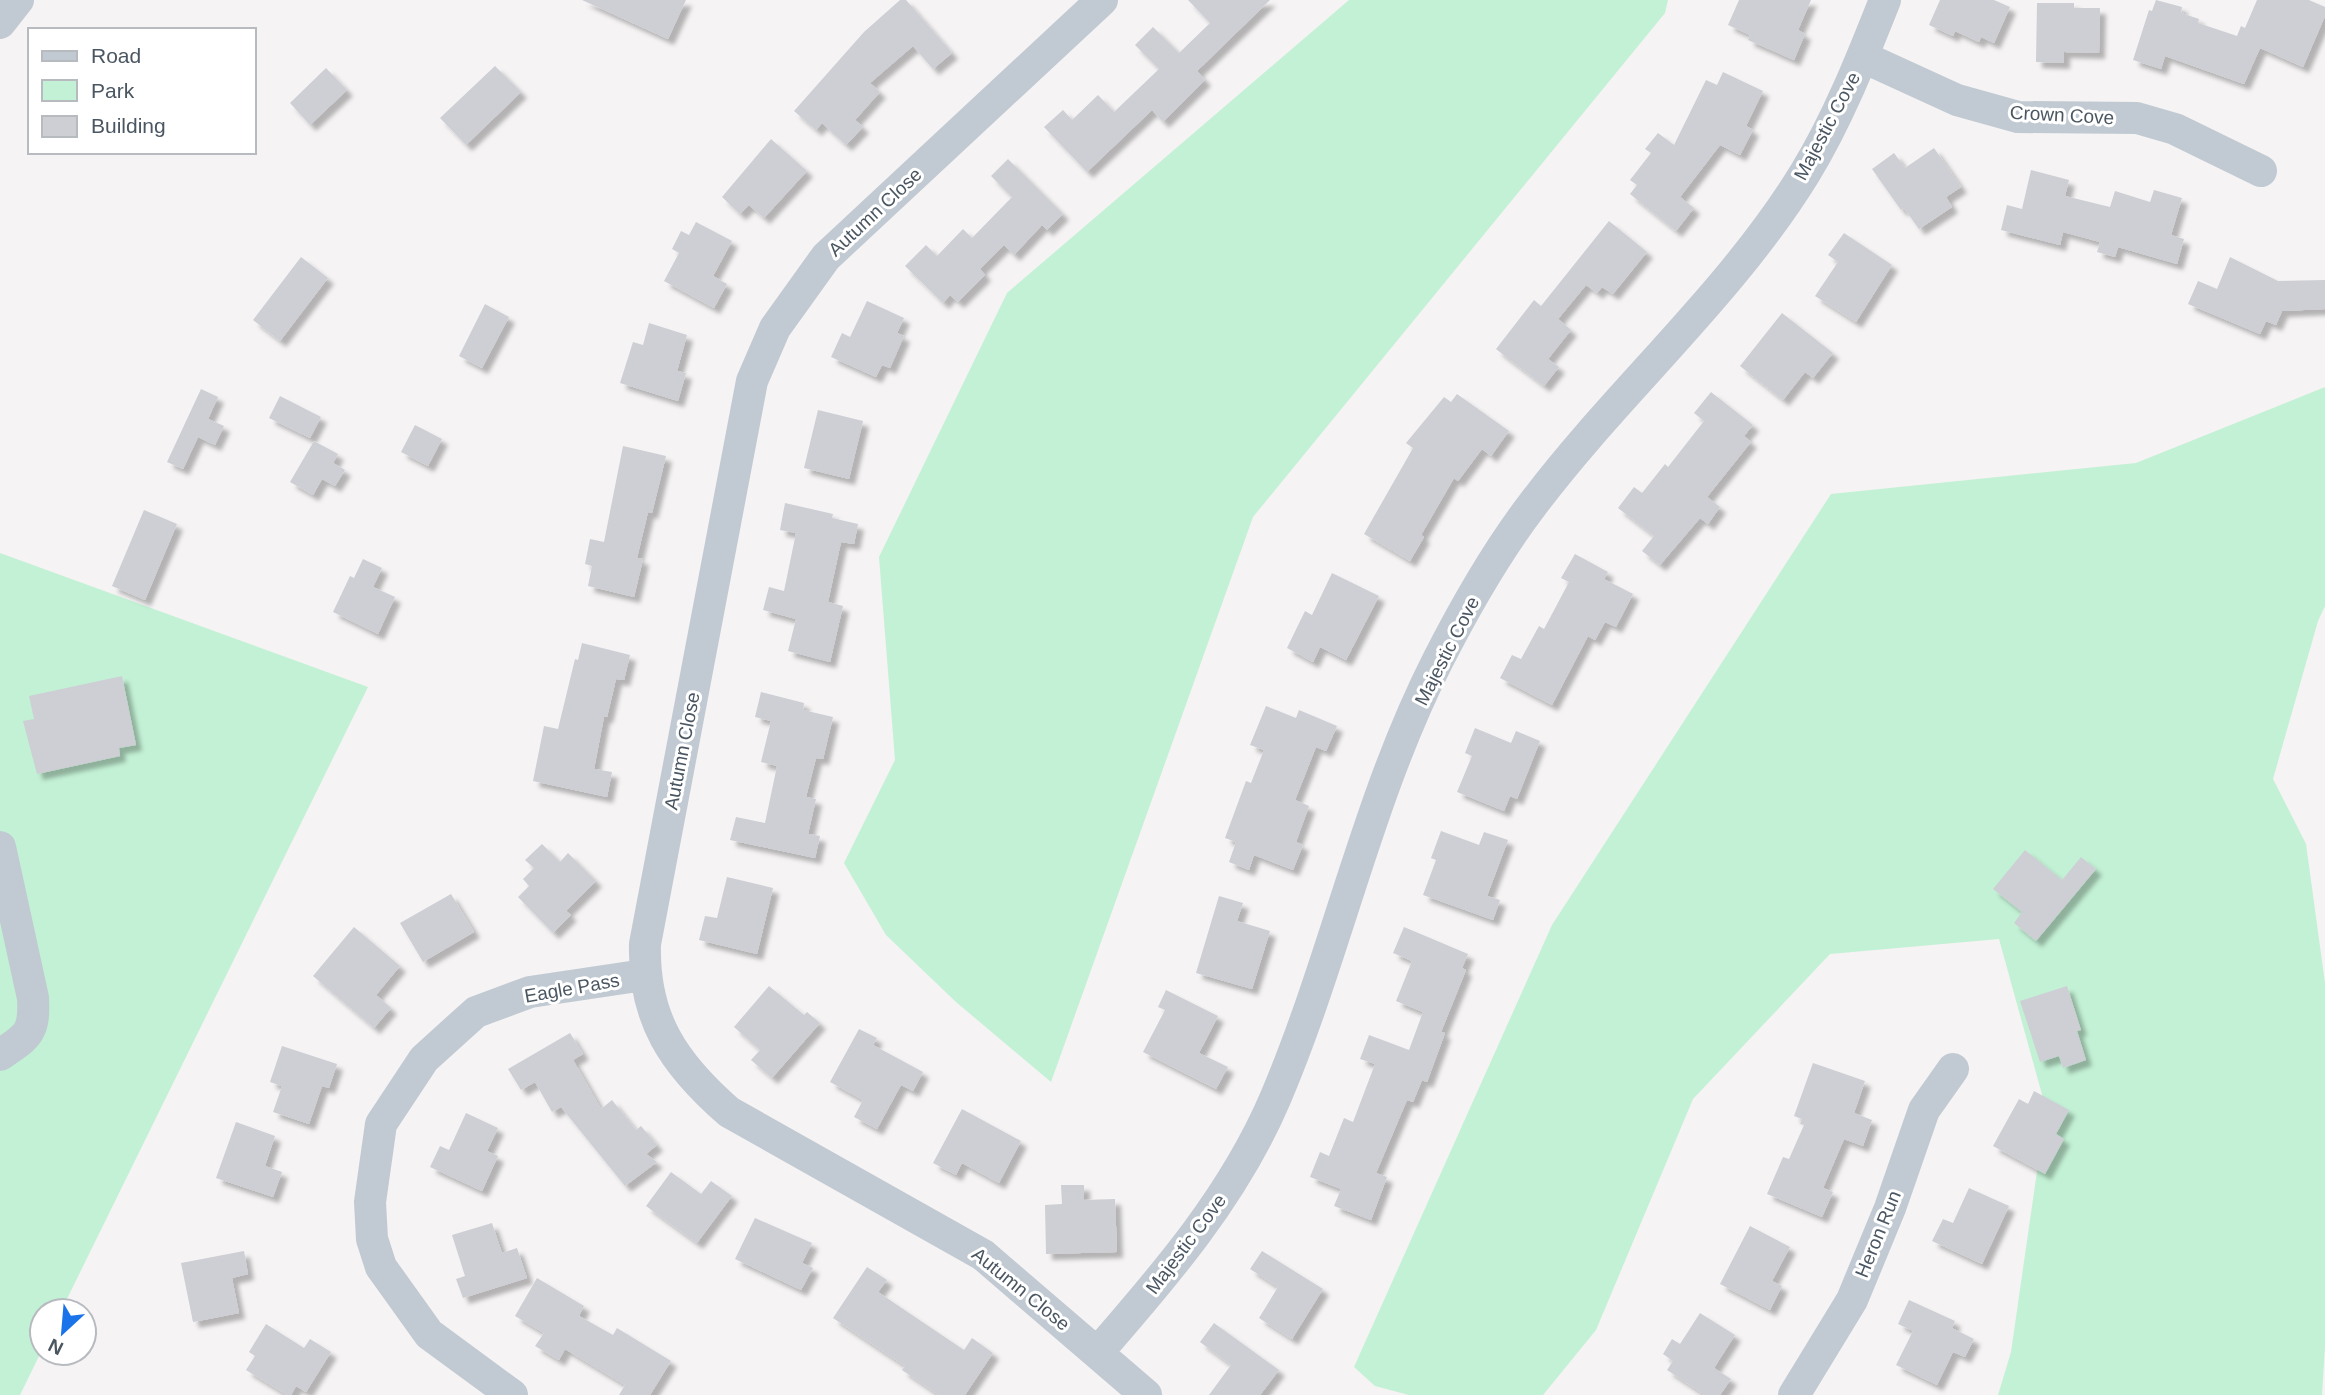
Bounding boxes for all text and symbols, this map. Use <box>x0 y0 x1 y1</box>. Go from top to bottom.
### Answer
legend <box>28 28 256 154</box>
text: Road <box>91 44 141 67</box>
street label: Majestic Cove <box>1790 68 1864 184</box>
text: Park <box>91 79 135 102</box>
street label: Crown Cove <box>2009 102 2115 128</box>
text: Building <box>91 114 166 137</box>
street label: Autumn Close <box>824 164 926 260</box>
street label: Majestic Cove <box>1411 593 1483 709</box>
street label: Autumn Close <box>660 690 704 812</box>
street label: Eagle Pass <box>523 969 621 1007</box>
street label: Heron Run <box>1851 1187 1905 1281</box>
street label: Majestic Cove <box>1142 1190 1230 1298</box>
street label: Autumn Close <box>968 1243 1074 1335</box>
north arrow <box>28 1297 98 1367</box>
text: N <box>45 1334 67 1359</box>

